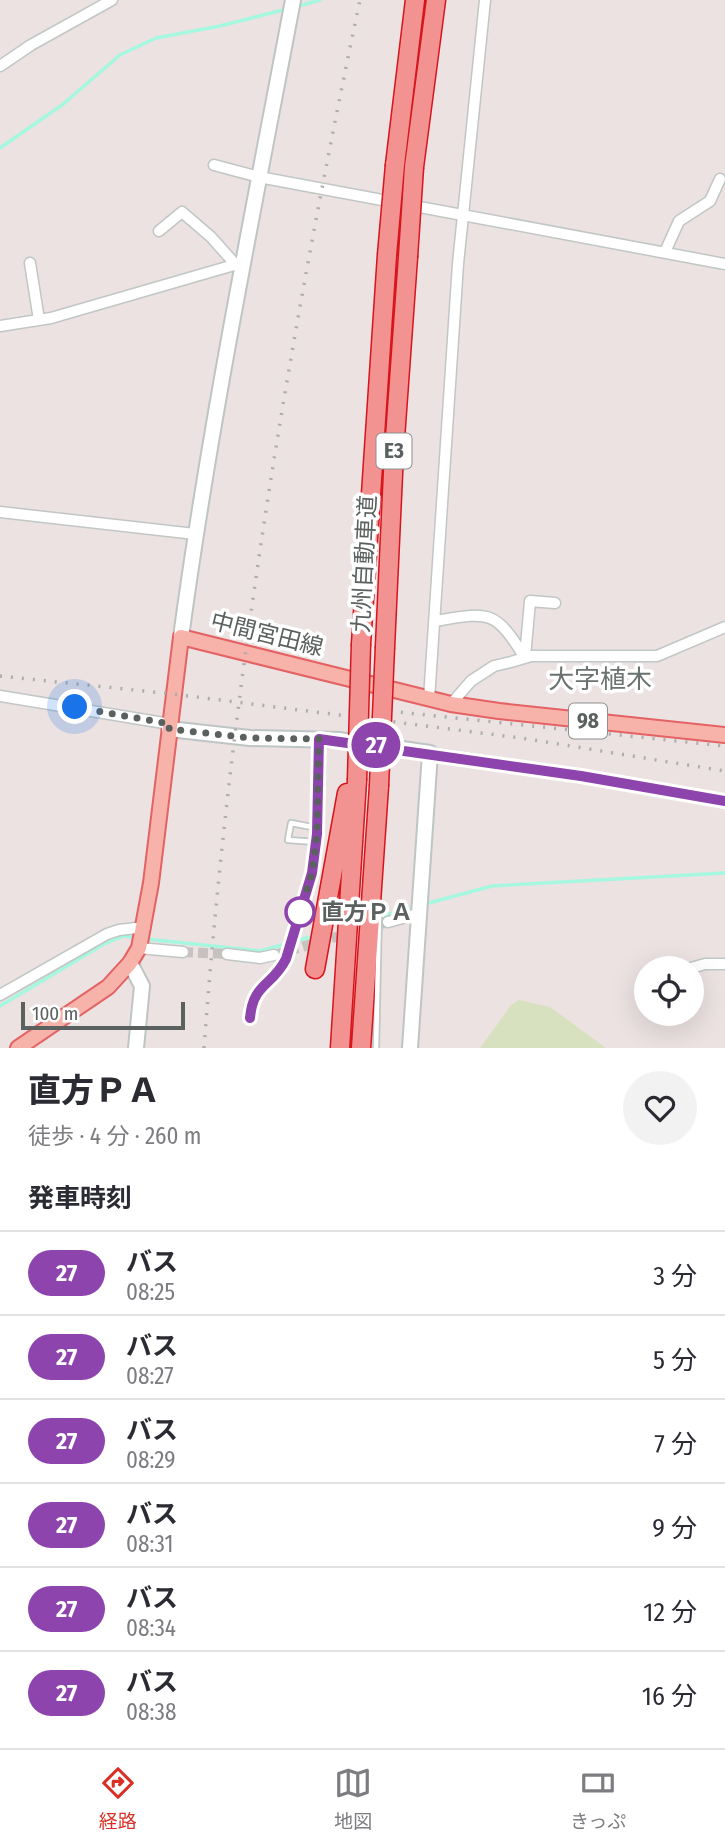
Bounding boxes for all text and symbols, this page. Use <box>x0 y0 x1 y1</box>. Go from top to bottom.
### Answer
road number: E3 <box>376 434 412 468</box>
street label: 九州自動車道 <box>346 494 382 634</box>
street label: 中間宮田線 <box>208 607 326 661</box>
district label: 大字植木 <box>548 664 652 695</box>
your location <box>57 689 92 724</box>
road number: 98 <box>569 704 607 738</box>
line badge: 27 <box>344 722 408 768</box>
text: 27 <box>365 731 387 759</box>
marker: 直方ＰＡ <box>285 897 315 927</box>
place label: 直方ＰＡ <box>321 898 413 926</box>
map controls <box>634 956 704 1026</box>
button: locate <box>634 956 704 1026</box>
scale bar <box>21 999 186 1031</box>
text: 100 m <box>32 1002 78 1025</box>
text: 直方ＰＡ <box>28 1071 160 1111</box>
button: heart <box>623 1071 697 1145</box>
text: 徒歩 · 4 分 · 260 m <box>28 1122 202 1150</box>
text: 発車時刻 <box>28 1183 132 1214</box>
text: バス <box>126 1247 178 1278</box>
text: 27 <box>56 1259 77 1287</box>
text: 3 分 <box>653 1261 697 1292</box>
text: 08:25 <box>126 1278 175 1306</box>
text: バス <box>126 1331 178 1362</box>
text: 27 <box>56 1343 77 1371</box>
text: 5 分 <box>653 1345 697 1376</box>
text: 08:27 <box>126 1362 174 1390</box>
text: バス <box>126 1415 178 1446</box>
text: 27 <box>56 1427 77 1455</box>
text: 7 分 <box>654 1429 697 1460</box>
text: 08:29 <box>126 1446 176 1474</box>
text: バス <box>126 1499 178 1530</box>
text: 27 <box>56 1511 77 1539</box>
text: 9 分 <box>652 1513 697 1544</box>
text: 08:31 <box>126 1530 173 1558</box>
text: バス <box>126 1583 178 1614</box>
text: 27 <box>56 1595 77 1623</box>
text: 12 分 <box>643 1597 697 1628</box>
text: 08:34 <box>126 1614 176 1642</box>
text: バス <box>126 1667 178 1698</box>
text: 27 <box>56 1679 77 1707</box>
text: 16 分 <box>642 1681 697 1712</box>
text: 08:38 <box>126 1698 176 1726</box>
tab: 経路 <box>99 1764 137 1833</box>
tab: 地図 <box>334 1764 372 1833</box>
tab: きっぷ <box>570 1764 626 1833</box>

